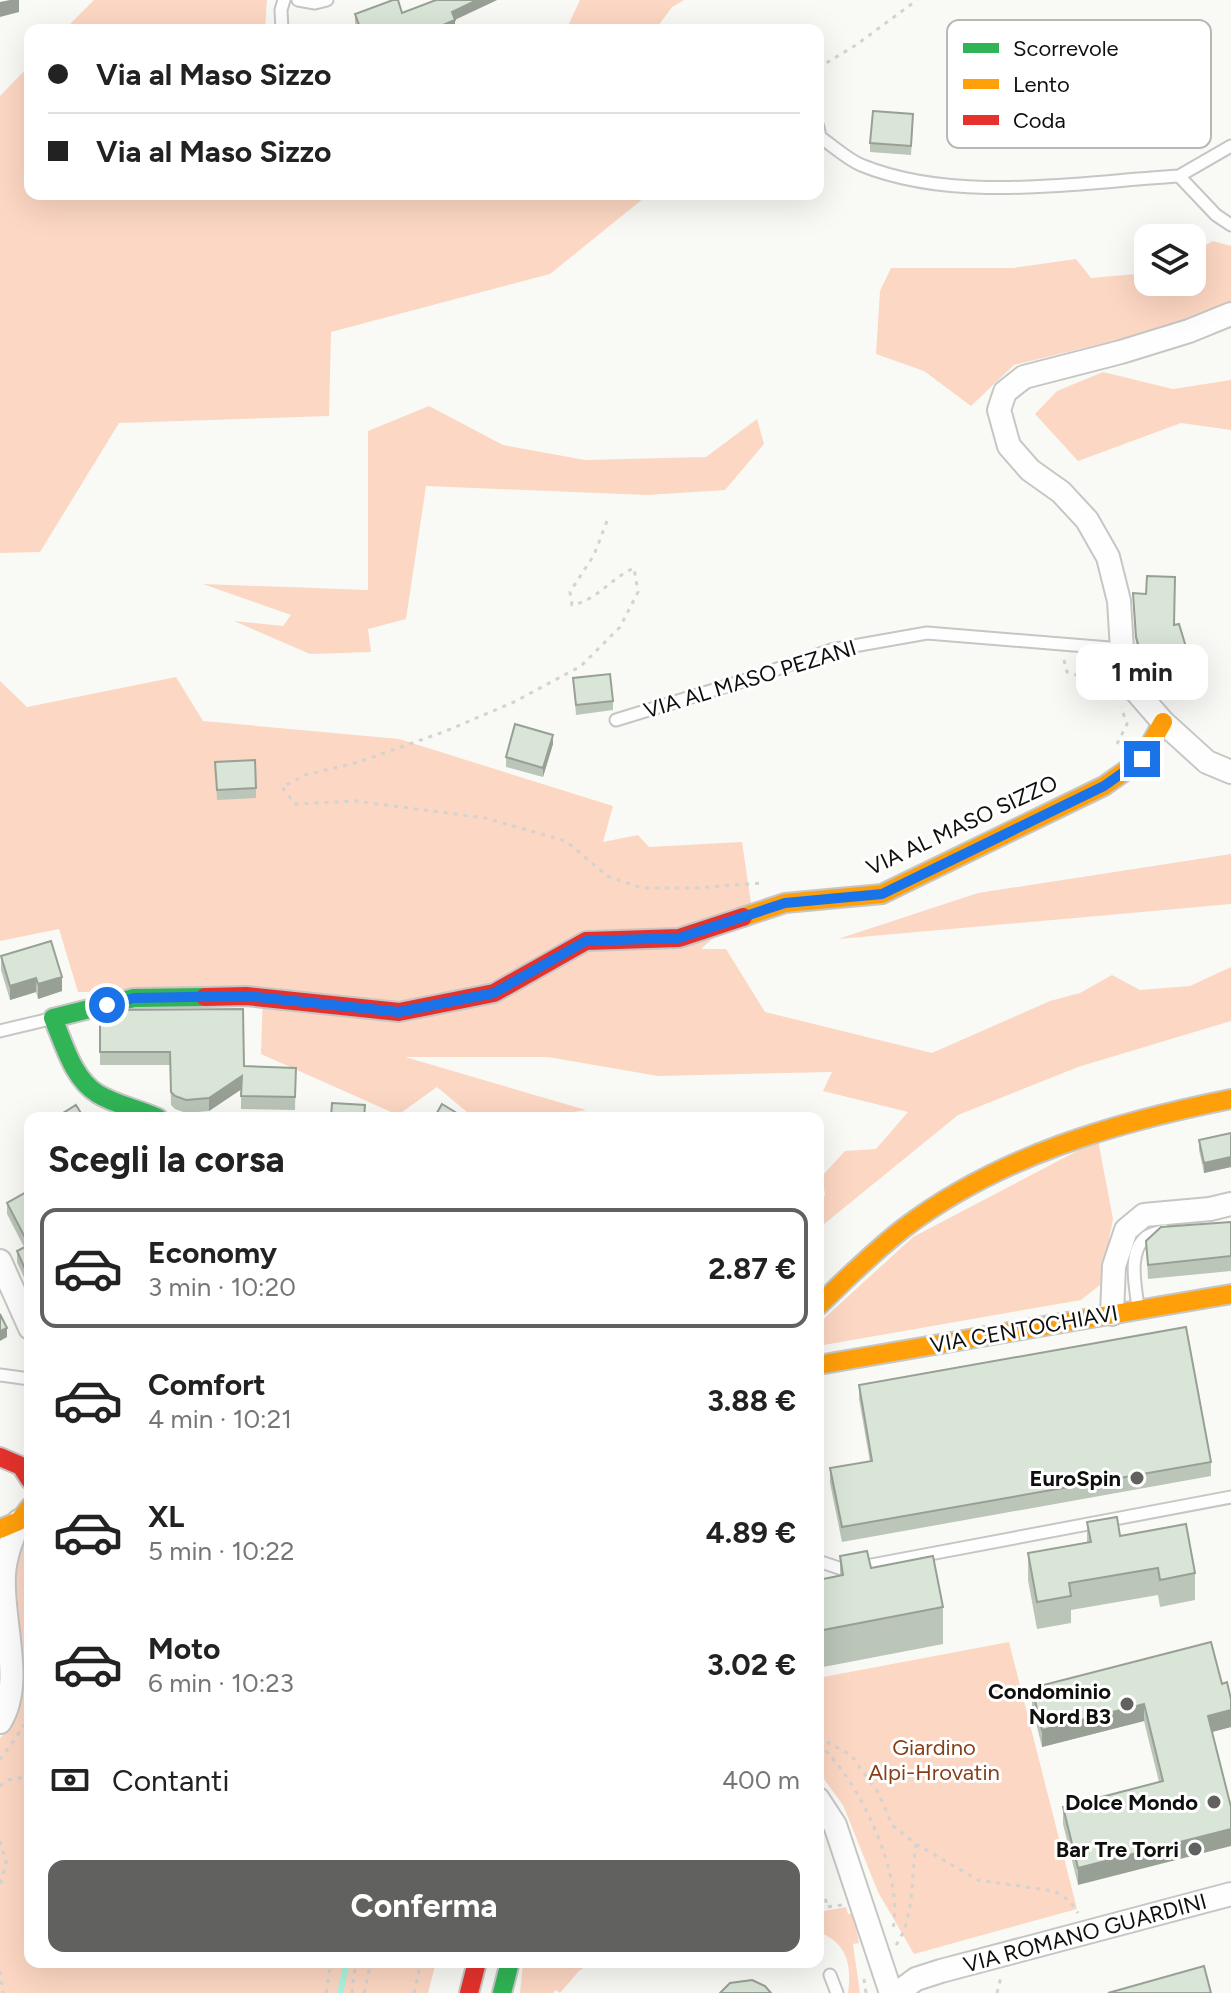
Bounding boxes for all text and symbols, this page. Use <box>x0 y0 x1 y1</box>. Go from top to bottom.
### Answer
legend <box>947 20 1211 148</box>
text: Scorrevole <box>1013 35 1119 62</box>
text: Via al Maso Sizzo <box>96 56 332 93</box>
text: Lento <box>1013 71 1070 98</box>
text: Coda <box>1013 107 1066 134</box>
text: Via al Maso Sizzo <box>96 133 332 170</box>
map controls <box>1134 224 1206 296</box>
button: layers <box>1134 224 1206 296</box>
street label: VIA AL MASO PEZANI <box>641 634 859 724</box>
callout: 1 min <box>1076 643 1208 699</box>
text: 1 min <box>1111 656 1173 688</box>
route end <box>1124 741 1160 777</box>
street label: VIA AL MASO SIZZO <box>862 769 1062 881</box>
route start <box>89 987 125 1023</box>
text: Scegli la corsa <box>48 1138 285 1181</box>
icon: car <box>52 1232 124 1304</box>
text: Economy <box>148 1234 277 1271</box>
text: 2.87 € <box>708 1250 796 1287</box>
text: 3 min · 10:20 <box>148 1271 296 1303</box>
street label: VIA CENTOCHIAVI <box>928 1299 1120 1359</box>
icon: car <box>52 1364 124 1436</box>
text: Comfort <box>148 1366 266 1403</box>
text: 3.88 € <box>707 1382 796 1419</box>
text: 4 min · 10:21 <box>148 1403 292 1435</box>
place label: EuroSpin <box>1030 1465 1121 1492</box>
marker: EuroSpin <box>1128 1469 1146 1487</box>
icon: car <box>52 1496 124 1568</box>
text: XL <box>148 1498 184 1535</box>
text: 4.89 € <box>706 1514 796 1551</box>
text: 5 min · 10:22 <box>148 1535 295 1567</box>
icon: car <box>52 1628 124 1700</box>
text: Moto <box>148 1630 220 1667</box>
text: 3.02 € <box>707 1646 796 1683</box>
text: 6 min · 10:23 <box>148 1667 294 1699</box>
place label: Condominio Nord B3 <box>988 1678 1111 1730</box>
marker: Condominio Nord B3 <box>1118 1695 1136 1713</box>
park label: Giardino Alpi-Hrovatin <box>868 1734 1000 1786</box>
icon: cash <box>48 1758 92 1802</box>
text: Contanti <box>112 1762 229 1799</box>
text: 400 m <box>722 1764 800 1796</box>
place label: Dolce Mondo <box>1065 1789 1198 1816</box>
marker: Dolce Mondo <box>1205 1793 1223 1811</box>
place label: Bar Tre Torri <box>1056 1836 1179 1863</box>
marker: Bar Tre Torri <box>1186 1840 1204 1858</box>
button: Conferma <box>48 1860 800 1952</box>
street label: VIA ROMANO GUARDINI <box>961 1888 1209 1978</box>

